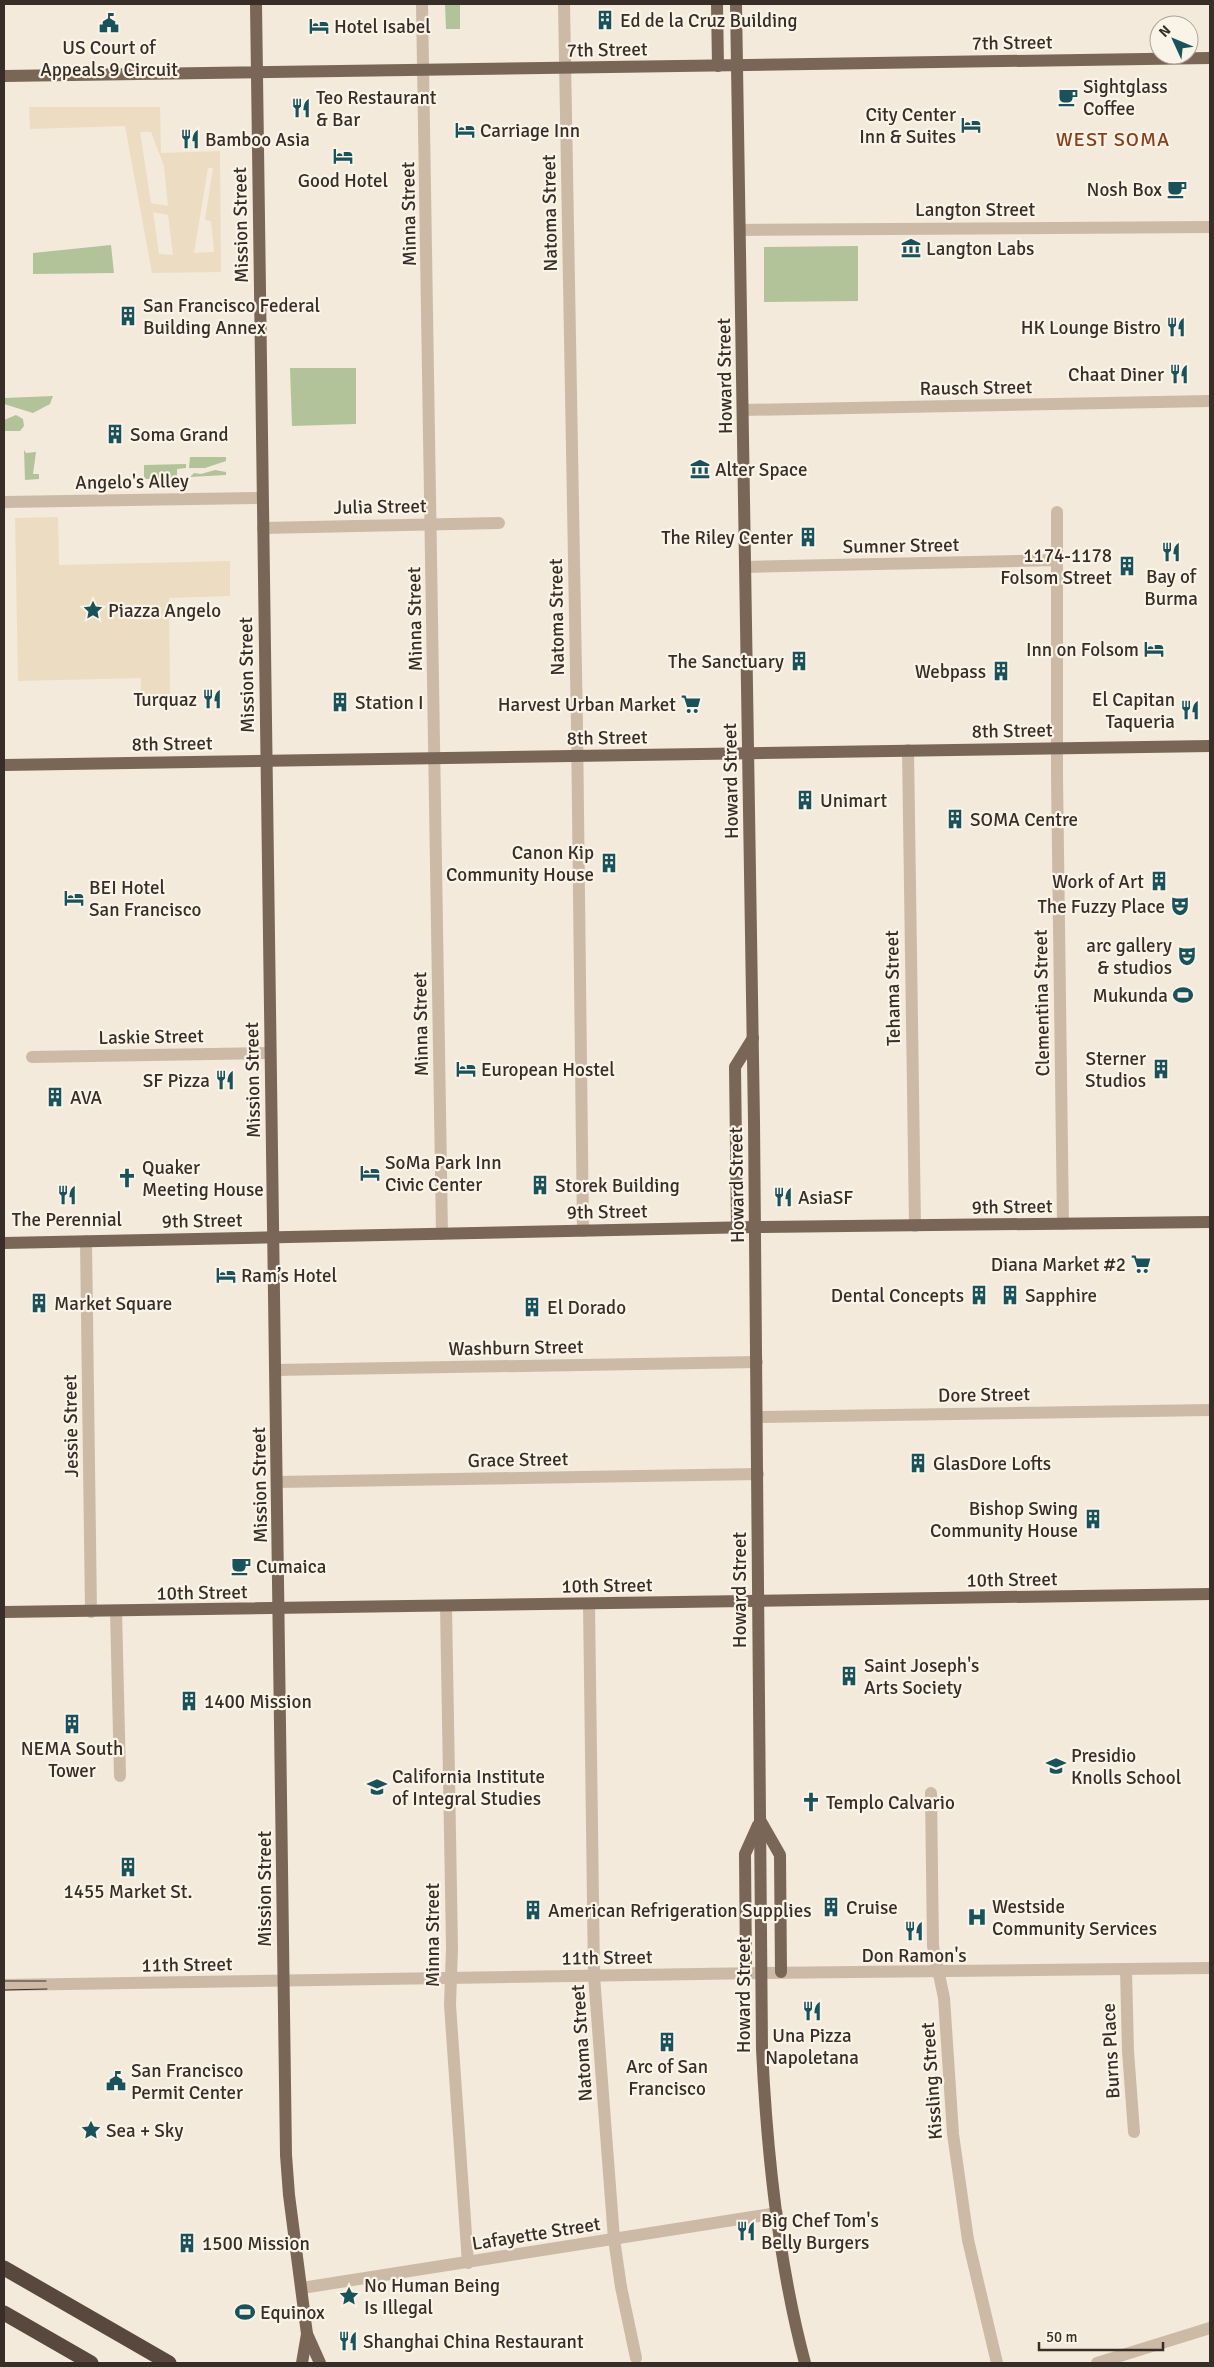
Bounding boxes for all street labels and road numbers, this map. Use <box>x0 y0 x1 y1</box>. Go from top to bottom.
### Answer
street label: 7th Street <box>971 30 1053 56</box>
street label: 7th Street <box>566 37 648 63</box>
street label: Natoma Street <box>537 154 563 272</box>
street label: Minna Street <box>396 161 422 266</box>
street label: Mission Street <box>228 166 254 283</box>
street label: Langton Street <box>915 198 1035 222</box>
street label: Howard Street <box>712 317 738 434</box>
street label: Rausch Street <box>920 375 1033 401</box>
street label: Angelo's Alley <box>75 469 189 495</box>
street label: Julia Street <box>333 494 427 520</box>
street label: Sumner Street <box>842 533 960 559</box>
street label: Natoma Street <box>544 558 570 676</box>
street label: Minna Street <box>402 566 428 671</box>
street label: Mission Street <box>234 616 260 733</box>
street label: 8th Street <box>971 718 1053 744</box>
street label: Howard Street <box>718 722 744 839</box>
street label: 8th Street <box>566 725 648 751</box>
street label: 8th Street <box>131 731 213 757</box>
street label: Clementina Street <box>1029 929 1055 1077</box>
street label: Tehama Street <box>880 930 906 1046</box>
street label: Minna Street <box>408 971 434 1076</box>
street label: Mission Street <box>240 1021 266 1138</box>
street label: Laskie Street <box>98 1024 204 1050</box>
street label: Howard Street <box>724 1126 750 1243</box>
street label: 9th Street <box>971 1194 1053 1220</box>
street label: 9th Street <box>566 1199 648 1225</box>
street label: 9th Street <box>161 1208 243 1234</box>
street label: Washburn Street <box>448 1335 584 1361</box>
street label: Jessie Street <box>58 1374 84 1478</box>
street label: Dore Street <box>938 1382 1031 1408</box>
street label: Mission Street <box>247 1426 273 1543</box>
street label: Grace Street <box>467 1447 569 1473</box>
street label: Howard Street <box>728 1532 752 1648</box>
street label: 10th Street <box>966 1567 1058 1593</box>
street label: 10th Street <box>561 1573 653 1599</box>
street label: 10th Street <box>156 1580 248 1606</box>
street label: Mission Street <box>253 1831 277 1947</box>
street label: Minna Street <box>421 1882 445 1987</box>
street label: Howard Street <box>732 1937 756 2053</box>
street label: 11th Street <box>561 1945 653 1971</box>
street label: 11th Street <box>141 1952 233 1978</box>
street label: Natoma Street <box>566 1983 598 2102</box>
street label: Burns Place <box>1097 2002 1125 2100</box>
street label: Kissling Street <box>916 2021 948 2141</box>
street label: Lafayette Street <box>470 2212 602 2256</box>

